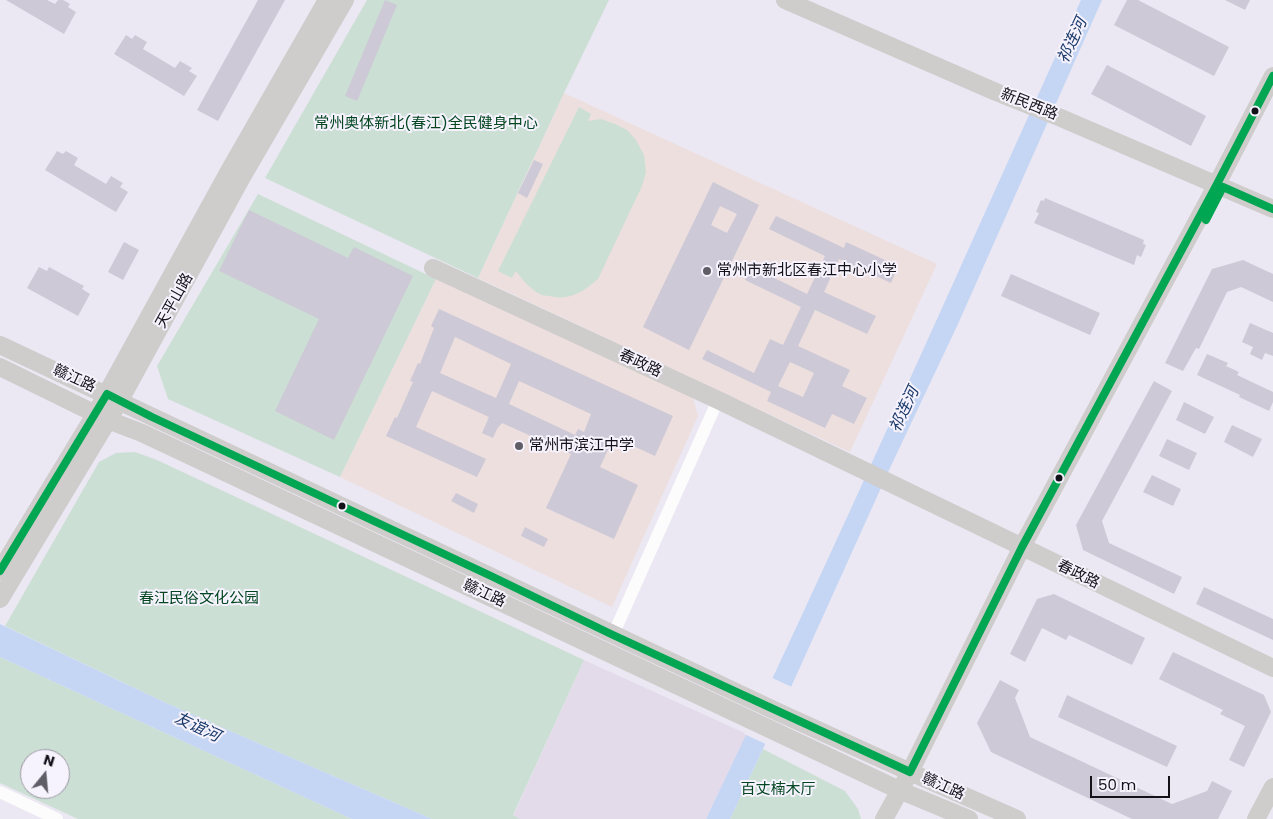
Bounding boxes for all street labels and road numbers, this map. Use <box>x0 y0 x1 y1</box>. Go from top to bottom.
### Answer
street label: 新民西路 <box>998 85 1060 125</box>
street label: 天平山路 <box>153 270 197 332</box>
street label: 春政路 <box>616 346 664 382</box>
street label: 赣江路 <box>50 361 98 397</box>
street label: 春政路 <box>1054 557 1102 593</box>
street label: 赣江路 <box>460 576 508 612</box>
street label: 赣江路 <box>919 770 967 804</box>

